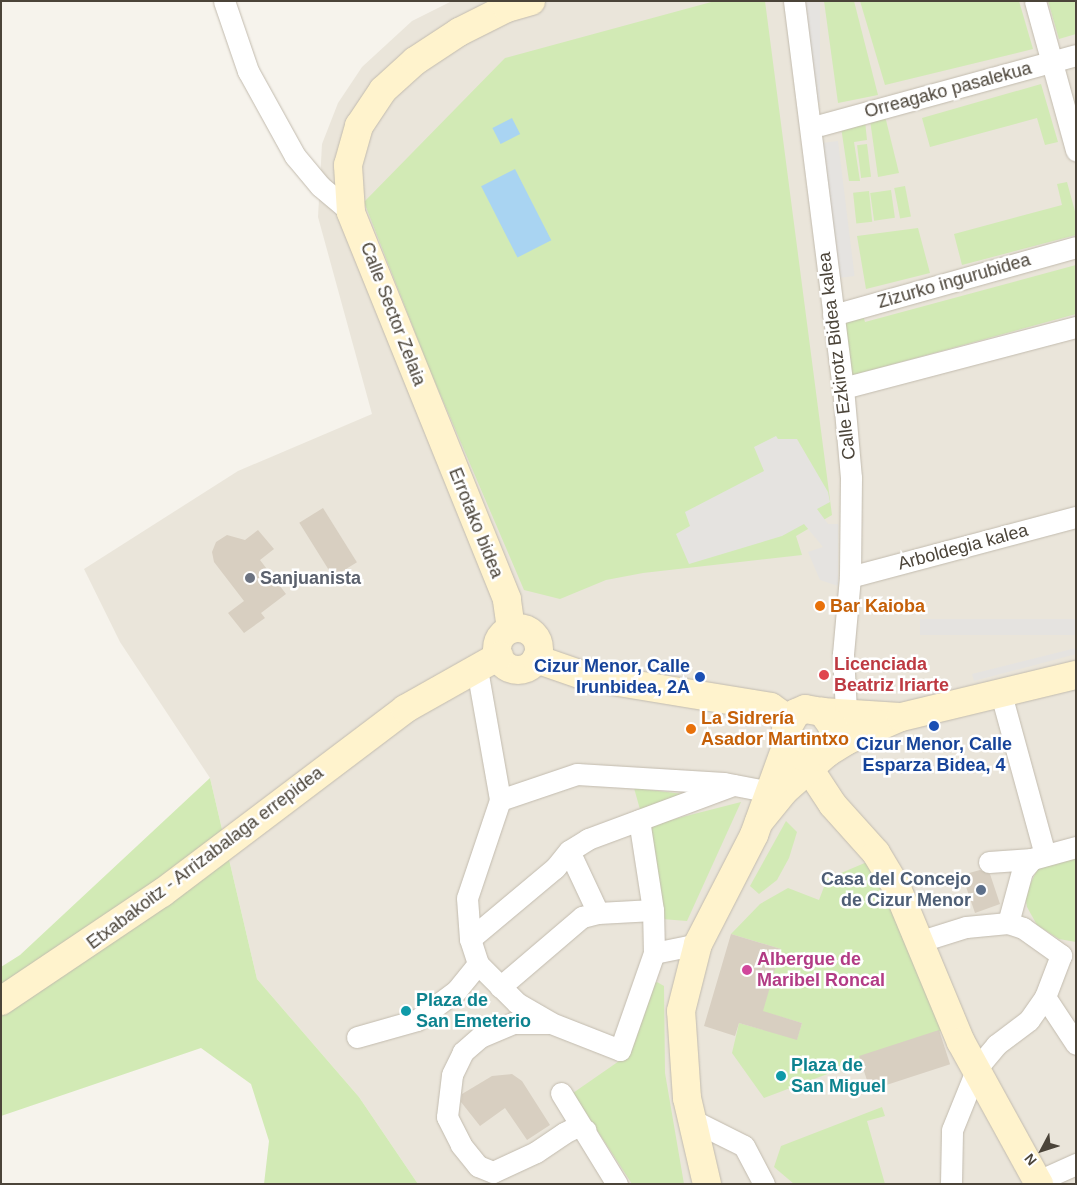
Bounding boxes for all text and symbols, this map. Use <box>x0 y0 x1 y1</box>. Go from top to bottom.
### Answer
street label: Orreagako pasalekua <box>862 57 1034 123</box>
street label: Calle Sector Zelaia <box>356 239 430 389</box>
street label: Zizurko ingurubidea <box>875 249 1033 313</box>
street label: Calle Ezkirotz Bidea kalea <box>814 251 860 461</box>
street label: Errotako bidea <box>444 465 508 581</box>
street label: Arboldegia kalea <box>895 519 1031 575</box>
place label: Sanjuanista <box>260 567 361 589</box>
marker: Sanjuanista <box>244 572 256 584</box>
place label: Bar Kaioba <box>830 595 925 617</box>
marker: Bar Kaioba <box>814 600 826 612</box>
place label: Licenciada Beatriz Iriarte <box>834 654 949 696</box>
place label: Cizur Menor, Calle Irunbidea, 2A <box>534 656 690 699</box>
marker: Licenciada Beatriz Iriarte <box>818 669 830 681</box>
marker: Cizur Menor, Calle Irunbidea, 2A <box>694 671 706 683</box>
place label: La Sidrería Asador Martintxo <box>701 708 849 751</box>
marker: Cizur Menor, Calle Esparza Bidea, 4 <box>928 720 940 732</box>
marker: La Sidrería Asador Martintxo <box>685 723 697 735</box>
place label: Cizur Menor, Calle Esparza Bidea, 4 <box>856 734 1012 776</box>
street label: Etxabakoitz - Arrizabalaga errepidea <box>82 762 328 954</box>
place label: Casa del Concejo de Cizur Menor <box>821 869 971 912</box>
marker: Casa del Concejo de Cizur Menor <box>975 884 987 896</box>
place label: Albergue de Maribel Roncal <box>757 949 885 992</box>
marker: Albergue de Maribel Roncal <box>741 964 753 976</box>
place label: Plaza de San Emeterio <box>416 990 531 1032</box>
marker: Plaza de San Emeterio <box>400 1005 412 1017</box>
place label: Plaza de San Miguel <box>791 1055 886 1098</box>
marker: Plaza de San Miguel <box>775 1070 787 1082</box>
north arrow <box>1017 1125 1067 1175</box>
text: N <box>1021 1151 1040 1169</box>

